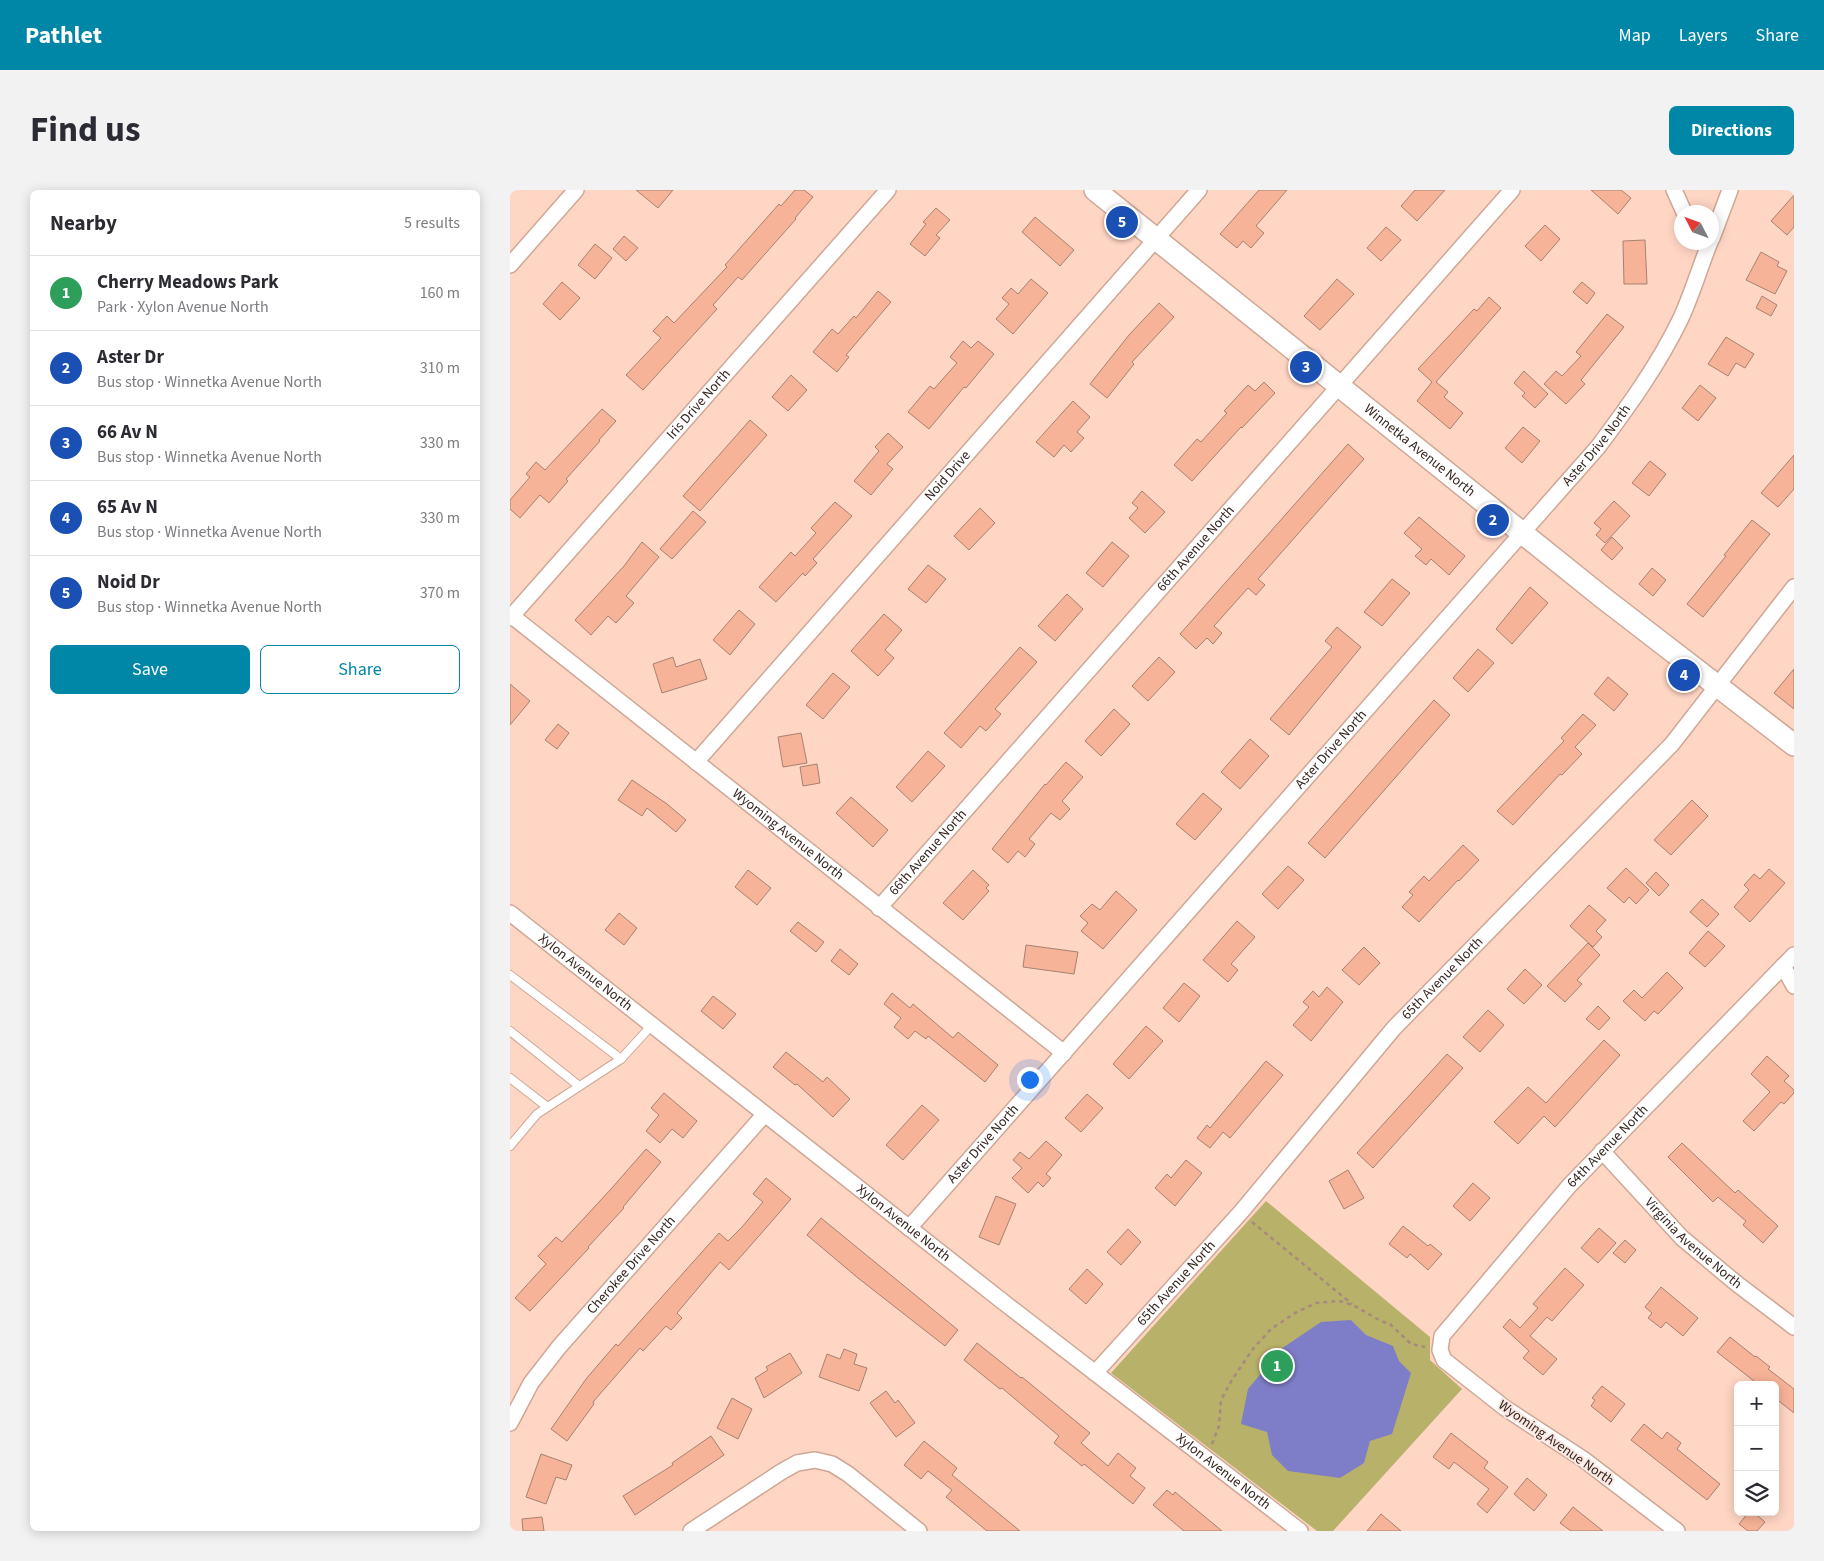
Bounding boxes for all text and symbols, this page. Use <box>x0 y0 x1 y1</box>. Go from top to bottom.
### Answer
text: Pathlet <box>25 18 102 53</box>
text: Map <box>1619 23 1651 48</box>
text: Layers <box>1679 23 1728 48</box>
text: Share <box>1756 23 1799 48</box>
text: Find us <box>30 105 140 155</box>
button: Directions <box>1669 106 1794 155</box>
pin: 5 <box>1106 203 1138 241</box>
north arrow <box>1674 205 1719 250</box>
text: Nearby <box>50 208 117 238</box>
text: 5 results <box>404 212 460 234</box>
text: Cherry Meadows Park <box>97 269 279 296</box>
text: 1 <box>62 282 70 304</box>
text: 160 m <box>420 282 460 304</box>
text: Park · Xylon Avenue North <box>97 296 269 318</box>
text: Aster Dr <box>97 344 164 371</box>
pin: 3 <box>1290 348 1322 386</box>
text: 2 <box>62 357 70 379</box>
text: 310 m <box>420 357 460 379</box>
street label: Iris Drive North <box>662 365 735 444</box>
text: Bus stop · Winnetka Avenue North <box>97 371 322 393</box>
street label: Winnetka Avenue North <box>1359 399 1479 501</box>
street label: Aster Drive North <box>1558 401 1636 491</box>
text: 66 Av N <box>97 419 158 446</box>
text: 3 <box>62 432 70 454</box>
text: 330 m <box>420 432 460 454</box>
text: Bus stop · Winnetka Avenue North <box>97 446 322 468</box>
street label: Noid Drive <box>920 446 975 505</box>
text: 65 Av N <box>97 494 158 521</box>
street label: 66th Avenue North <box>1152 501 1239 596</box>
pin: 2 <box>1477 501 1509 539</box>
text: 4 <box>62 507 70 529</box>
text: 330 m <box>420 507 460 529</box>
text: Bus stop · Winnetka Avenue North <box>97 521 322 543</box>
text: Noid Dr <box>97 569 160 596</box>
text: 5 <box>62 582 70 604</box>
text: 370 m <box>420 582 460 604</box>
text: Bus stop · Winnetka Avenue North <box>97 596 322 618</box>
button: Save <box>50 645 250 694</box>
button: Share <box>260 645 460 694</box>
pin: 4 <box>1668 656 1700 694</box>
street label: Aster Drive North <box>1291 706 1372 794</box>
street label: Wyoming Avenue North <box>728 784 848 885</box>
street label: 66th Avenue North <box>884 805 971 900</box>
street label: Xylon Avenue North <box>534 929 637 1016</box>
street label: 65th Avenue North <box>1397 932 1488 1024</box>
your location <box>1017 1067 1043 1093</box>
street label: Aster Drive North <box>943 1100 1024 1188</box>
street label: 64th Avenue North <box>1562 1100 1653 1192</box>
street label: Xylon Avenue North <box>852 1180 955 1267</box>
street label: Virginia Avenue North <box>1640 1193 1746 1294</box>
street label: Cherokee Drive North <box>582 1212 680 1319</box>
street label: 65th Avenue North <box>1132 1236 1220 1330</box>
pin: 1 <box>1261 1347 1293 1385</box>
map controls <box>1734 1381 1779 1516</box>
button: + <box>1734 1381 1779 1426</box>
street label: Wyoming Avenue North <box>1494 1395 1618 1491</box>
button: − <box>1734 1426 1779 1471</box>
street label: Xylon Avenue North <box>1172 1429 1275 1515</box>
button: layers <box>1734 1471 1779 1516</box>

